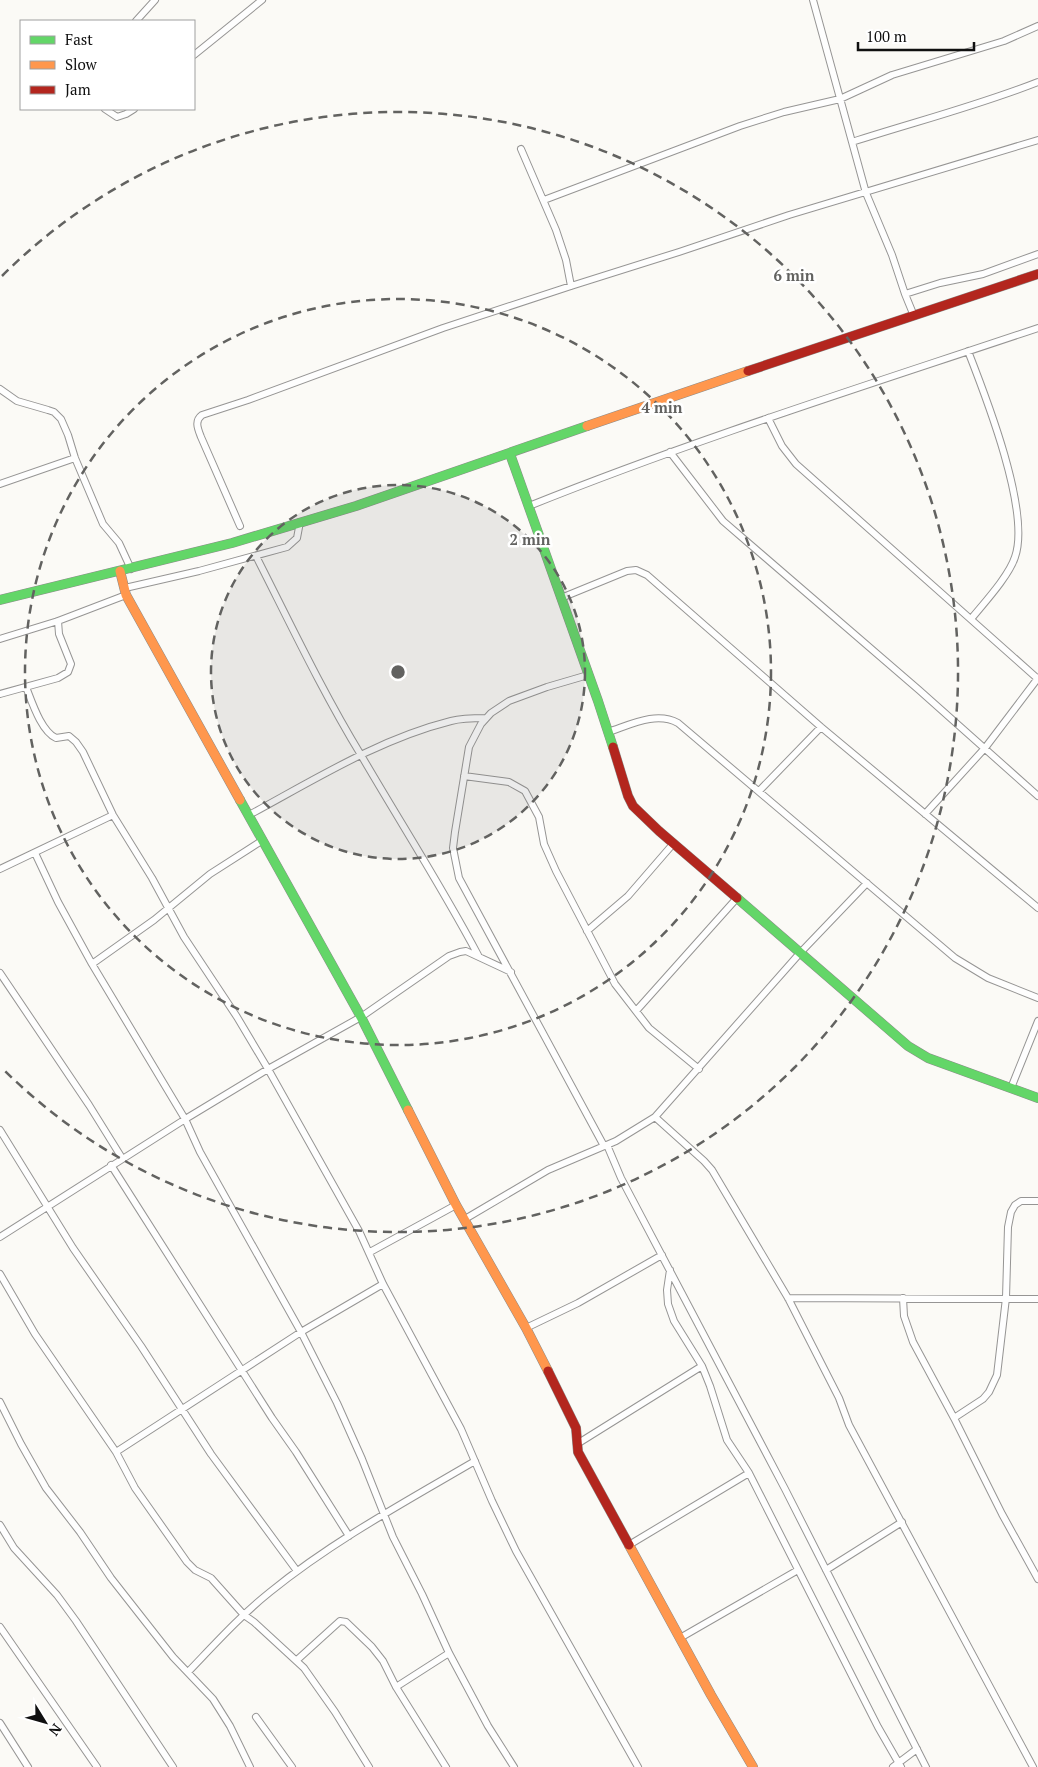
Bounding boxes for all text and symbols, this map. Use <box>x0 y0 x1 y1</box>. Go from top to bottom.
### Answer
legend <box>20 20 195 110</box>
scale bar <box>858 20 974 52</box>
text: 100 m <box>866 26 907 46</box>
text: Fast <box>65 29 93 49</box>
text: Slow <box>65 54 98 74</box>
text: Jam <box>65 79 91 99</box>
text: 6 min <box>773 265 815 285</box>
text: 4 min <box>641 397 683 417</box>
text: 2 min <box>509 529 551 549</box>
centre of rings <box>389 663 407 681</box>
north arrow <box>20 1697 70 1747</box>
text: N <box>45 1720 67 1740</box>

